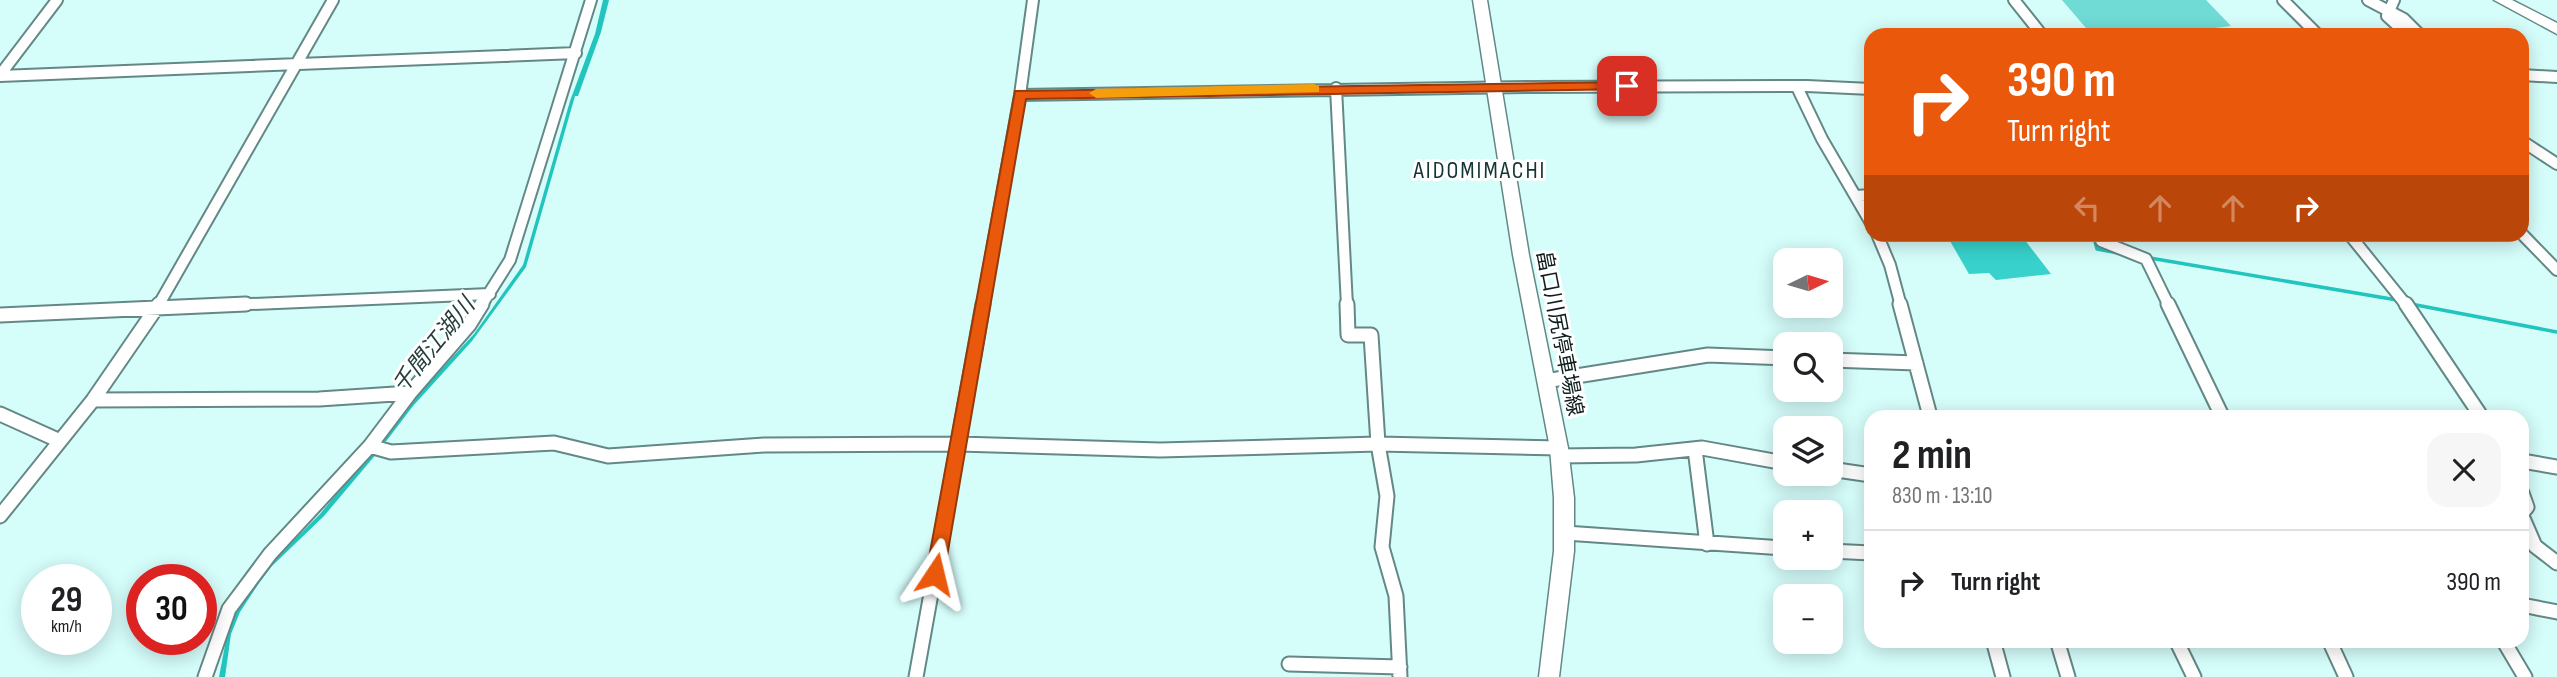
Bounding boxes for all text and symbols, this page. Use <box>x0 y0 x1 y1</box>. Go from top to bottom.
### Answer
text: 390 m <box>2007 52 2116 111</box>
pin <box>1597 56 1657 116</box>
icon: right <box>1892 56 1983 147</box>
icon: arrive <box>1608 67 1646 105</box>
text: Turn right <box>2007 112 2111 151</box>
district label: AIDOMIMACHI <box>1413 156 1546 185</box>
icon: left <box>2068 189 2106 227</box>
icon: ahead <box>2141 189 2179 227</box>
icon: ahead <box>2214 189 2252 227</box>
icon: right <box>2287 189 2325 227</box>
street label: 畠口川尻停車場線 <box>1531 248 1588 418</box>
north arrow <box>1773 248 1843 318</box>
map controls <box>1773 248 1843 654</box>
water label: 千間江湖川 <box>387 290 483 399</box>
button: search <box>1773 332 1843 402</box>
button: layers <box>1773 416 1843 486</box>
text: 2 min <box>1892 430 1972 481</box>
button: close <box>2427 433 2501 507</box>
text: 830 m · 13:10 <box>1892 482 1993 510</box>
button: + <box>1773 500 1843 570</box>
position arrow <box>898 537 972 611</box>
speed limit sign: 30 <box>126 564 217 655</box>
icon: right <box>1892 564 1930 602</box>
text: Turn right <box>1951 567 2040 598</box>
text: 390 m <box>2446 567 2501 598</box>
text: 29 <box>51 579 82 622</box>
button: − <box>1773 584 1843 654</box>
text: km/h <box>51 616 82 637</box>

